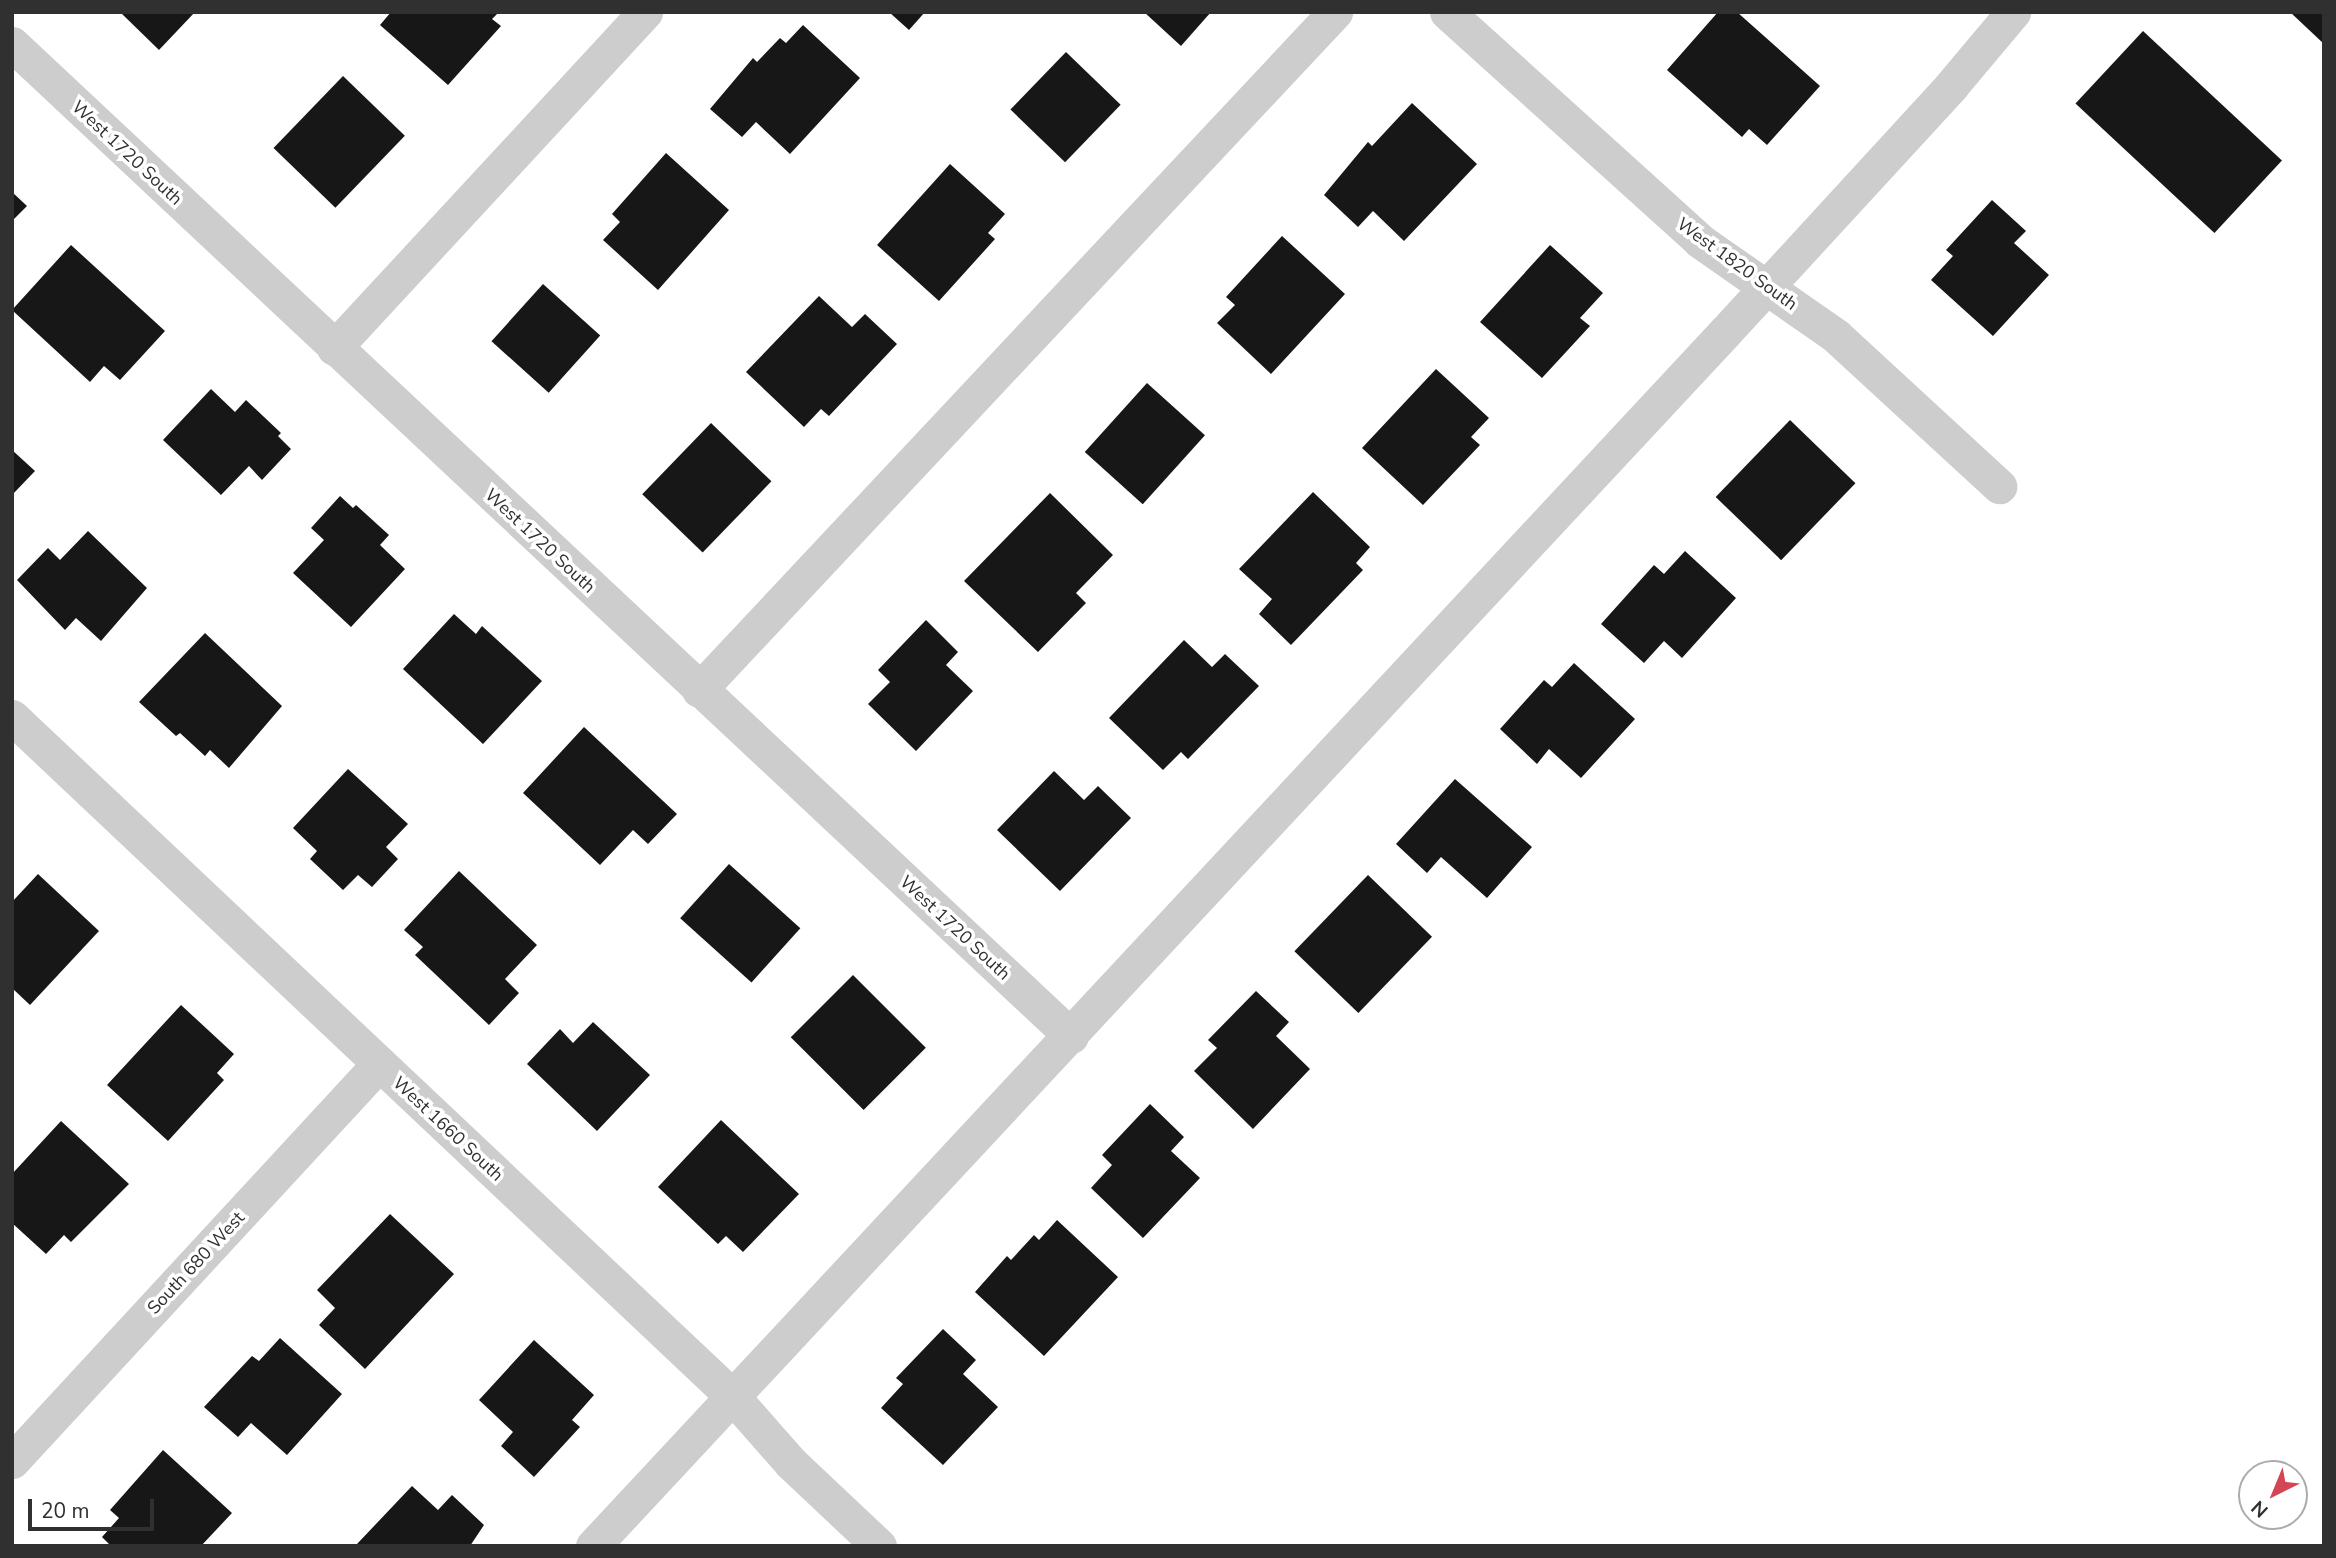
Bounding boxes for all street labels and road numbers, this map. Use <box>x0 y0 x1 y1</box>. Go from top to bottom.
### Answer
street label: West 1720 South <box>67 96 187 210</box>
street label: West 1820 South <box>1673 213 1801 315</box>
street label: West 1720 South <box>480 484 600 598</box>
street label: West 1720 South <box>895 871 1015 985</box>
street label: West 1660 South <box>388 1072 508 1186</box>
street label: South 680 West <box>143 1207 249 1319</box>

